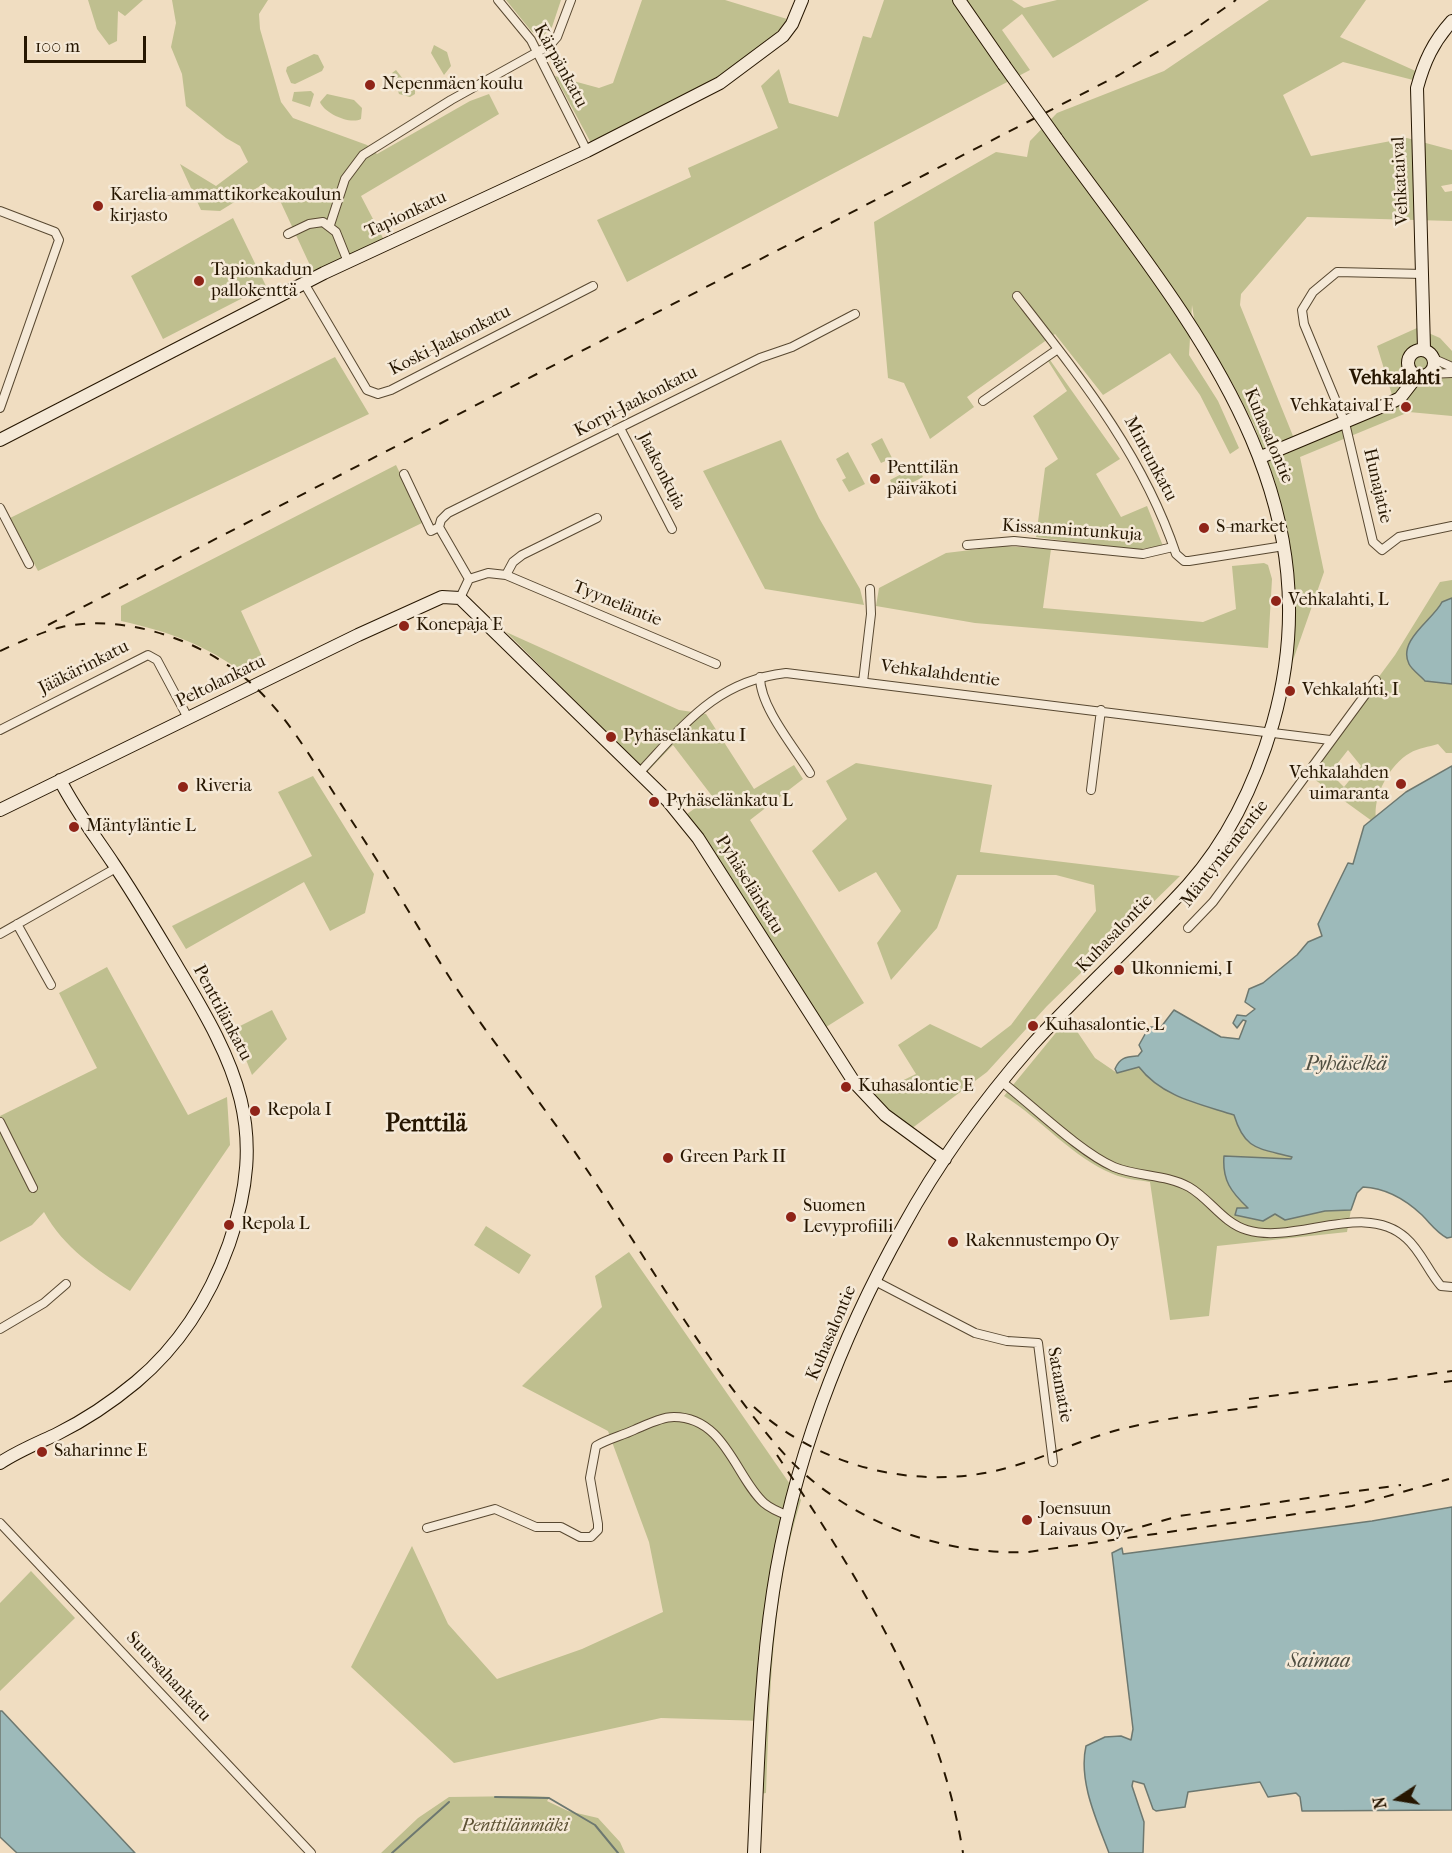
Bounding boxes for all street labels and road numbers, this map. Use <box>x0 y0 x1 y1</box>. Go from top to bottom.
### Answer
street label: Kärpänkatu <box>528 20 592 112</box>
street label: Vehkataival <box>1388 136 1414 226</box>
street label: Tapionkatu <box>362 187 450 243</box>
street label: Koski-Jaakonkatu <box>386 301 514 381</box>
street label: Korpi-Jaakonkatu <box>571 362 701 442</box>
street label: Kuhasalontie <box>1238 385 1298 487</box>
street label: Mintunkatu <box>1119 413 1181 505</box>
street label: Jaakonkuja <box>632 429 690 513</box>
street label: Hunajatie <box>1358 446 1396 526</box>
street label: Kissanmintunkuja <box>1001 515 1143 547</box>
street label: Tyyneläntie <box>569 576 665 632</box>
street label: Jääkärinkatu <box>35 636 133 700</box>
street label: Peltolankatu <box>172 651 270 713</box>
street label: Vehkalahdentie <box>879 656 1001 692</box>
street label: Mäntyniementie <box>1176 796 1274 912</box>
street label: Pyhäselänkatu <box>710 832 788 938</box>
street label: Kuhasalontie <box>1072 890 1158 978</box>
street label: Penttilänkatu <box>188 961 256 1065</box>
street label: Kuhasalontie <box>802 1282 862 1384</box>
street label: Satamatie <box>1042 1346 1076 1424</box>
street label: Suursahankatu <box>121 1628 215 1726</box>

